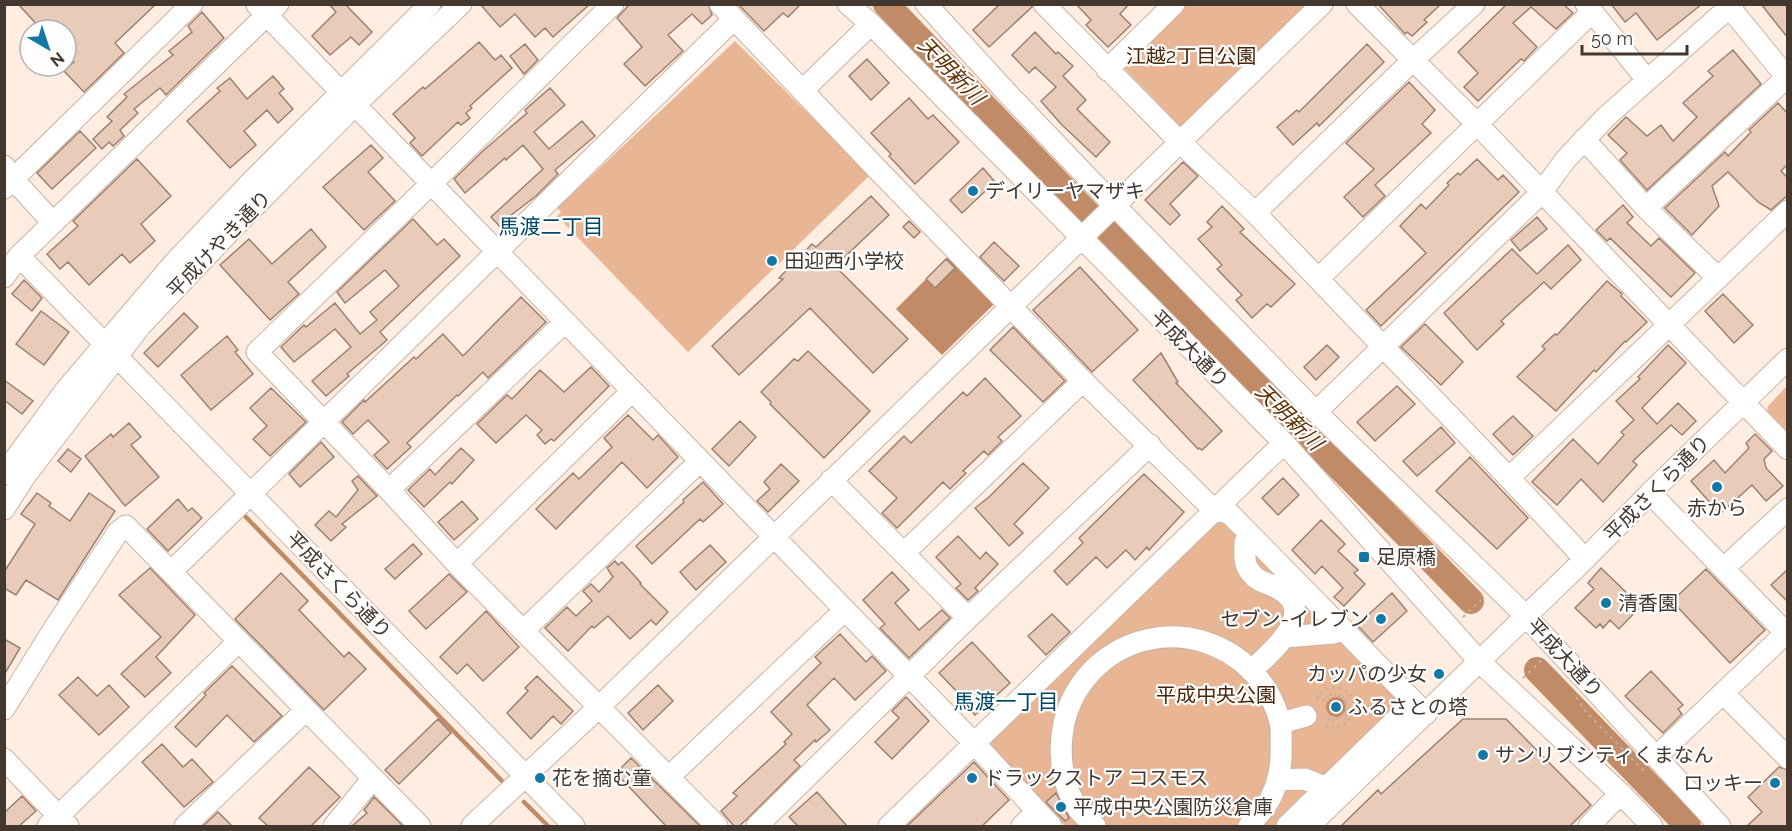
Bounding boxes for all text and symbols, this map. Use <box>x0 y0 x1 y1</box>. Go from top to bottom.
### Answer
north arrow <box>18 18 78 78</box>
scale bar <box>1582 18 1687 56</box>
text: 50 m <box>1591 28 1633 49</box>
water label: 天明新川 <box>913 32 991 111</box>
park label: 江越2丁目公園 <box>1126 44 1256 68</box>
text: N <box>46 48 68 70</box>
place label: デイリーヤマザキ <box>985 179 1145 203</box>
marker: デイリーヤマザキ <box>966 184 980 198</box>
street label: 平成けやき通り <box>162 185 276 303</box>
district label: 馬渡二丁目 <box>499 214 604 239</box>
place label: 田迎西小学校 <box>784 249 904 273</box>
marker: 田迎西小学校 <box>765 254 779 268</box>
street label: 平成大通り <box>1146 305 1234 393</box>
water label: 天明新川 <box>1251 378 1329 457</box>
street label: 平成さくら通り <box>1599 430 1715 546</box>
marker: 赤から <box>1710 480 1724 494</box>
place label: 赤から <box>1687 496 1747 520</box>
street label: 平成さくら通り <box>282 526 396 644</box>
place label: 足原橋 <box>1376 545 1436 569</box>
marker: 足原橋 <box>1357 550 1371 564</box>
place label: 清香園 <box>1618 591 1678 615</box>
marker: 清香園 <box>1599 596 1613 610</box>
place label: セブン-イレブン <box>1221 607 1369 631</box>
marker: セブン-イレブン <box>1374 612 1388 626</box>
street label: 平成大通り <box>1522 613 1608 703</box>
place label: カッパの少女 <box>1307 662 1427 686</box>
marker: カッパの少女 <box>1432 667 1446 681</box>
park label: 平成中央公園 <box>1156 683 1276 707</box>
district label: 馬渡一丁目 <box>954 689 1059 714</box>
place label: ふるさとの塔 <box>1348 695 1468 719</box>
marker: ふるさとの塔 <box>1329 700 1343 714</box>
place label: サンリブシティくまなん <box>1495 743 1714 767</box>
marker: サンリブシティくまなん <box>1476 748 1490 762</box>
place label: 花を摘む童 <box>552 766 652 790</box>
place label: ドラックストア コスモス <box>984 766 1209 790</box>
marker: 花を摘む童 <box>533 771 547 785</box>
marker: ドラックストア コスモス <box>965 771 979 785</box>
place label: ロッキー <box>1683 771 1763 795</box>
marker: ロッキー <box>1768 776 1782 790</box>
place label: 平成中央公園防災倉庫 <box>1073 795 1273 819</box>
marker: 平成中央公園防災倉庫 <box>1054 800 1068 814</box>

